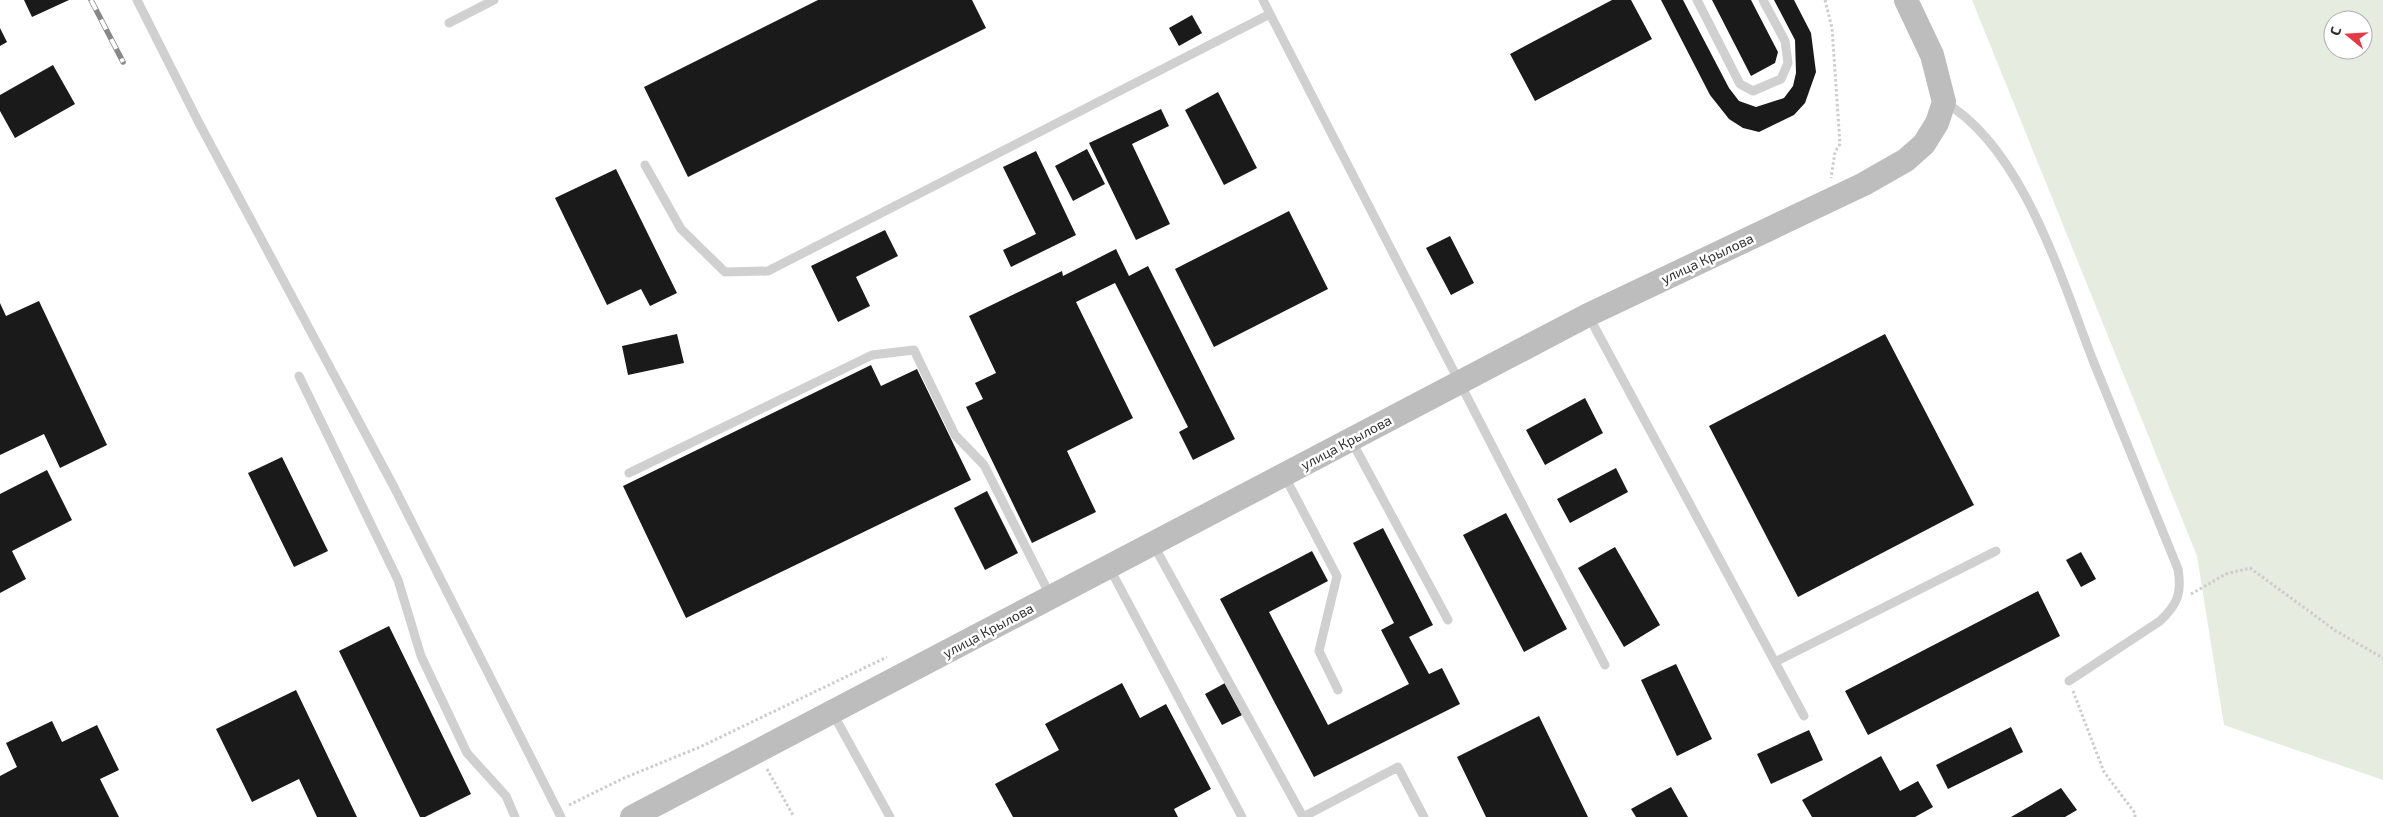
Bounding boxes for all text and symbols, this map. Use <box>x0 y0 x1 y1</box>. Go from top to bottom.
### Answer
north arrow <box>2323 10 2373 60</box>
text: С <box>2326 24 2345 37</box>
street label: улица Крылова <box>1658 229 1756 287</box>
street label: улица Крылова <box>1298 411 1394 473</box>
street label: улица Крылова <box>940 599 1036 661</box>

